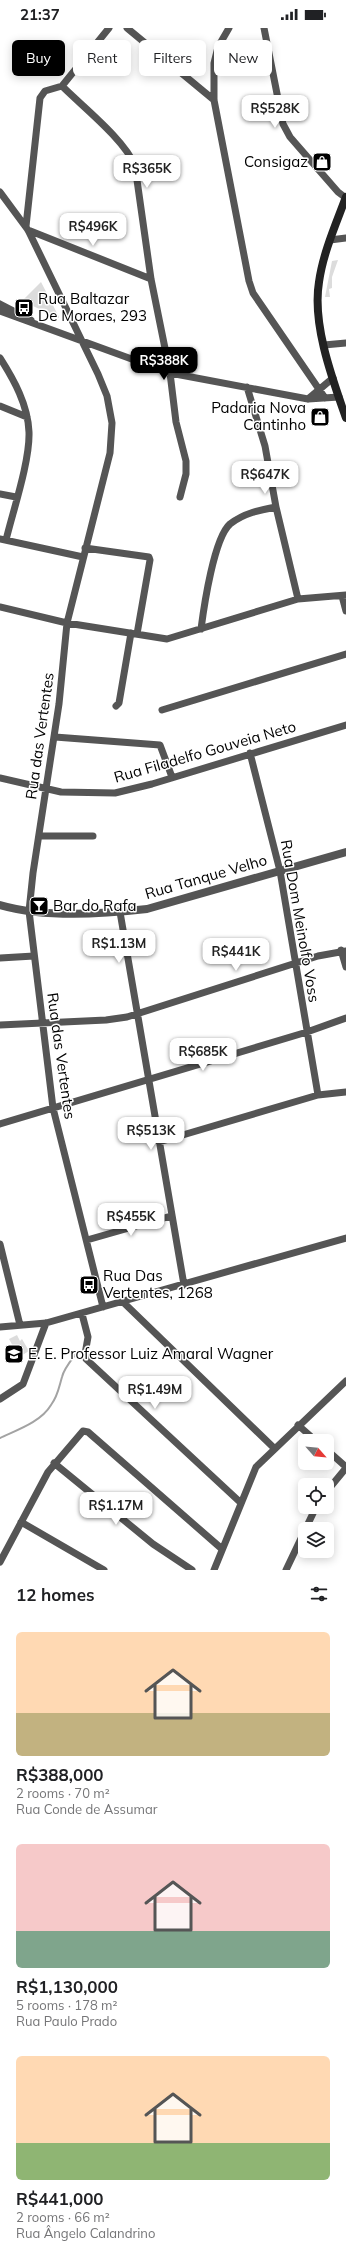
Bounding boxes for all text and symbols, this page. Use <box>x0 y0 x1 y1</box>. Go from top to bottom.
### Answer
text: 21:37 <box>20 5 60 24</box>
chip: Buy <box>12 40 65 76</box>
chip: Rent <box>73 40 131 76</box>
chip: Filters <box>139 40 206 76</box>
chip: New <box>214 40 272 76</box>
pin: R$528K <box>242 95 308 129</box>
text: R$528K <box>251 100 299 116</box>
shop icon: Consigaz <box>311 151 333 173</box>
place label: Consigaz <box>244 152 308 171</box>
pin: R$365K <box>114 155 180 189</box>
text: R$365K <box>123 160 171 176</box>
pin: R$496K <box>60 213 126 247</box>
text: R$496K <box>69 218 117 234</box>
place label: Rua Baltazar De Moraes, 293 <box>38 289 147 325</box>
bus stop icon: Rua Baltazar De Moraes, 293 <box>13 297 35 319</box>
pin: R$388K <box>131 347 197 381</box>
text: R$388K <box>140 352 188 368</box>
place label: Padaria Nova Cantinho <box>211 398 306 434</box>
shop icon: Padaria Nova Cantinho <box>309 406 331 428</box>
pin: R$647K <box>232 461 298 495</box>
text: R$647K <box>241 466 289 482</box>
street label: Rua das Vertentes <box>21 671 58 801</box>
street label: Rua Filadelfo Gouveia Neto <box>112 716 298 787</box>
street label: Rua Dom Meinolfo Voss <box>277 838 324 1004</box>
street label: Rua Tanque Velho <box>143 850 269 903</box>
bar icon: Bar do Rafa <box>28 895 50 917</box>
place label: Bar do Rafa <box>53 896 136 915</box>
pin: R$1.13M <box>82 930 156 964</box>
text: R$1.13M <box>92 935 146 951</box>
pin: R$441K <box>203 938 269 972</box>
text: R$441K <box>212 943 260 959</box>
street label: Rua das Vertentes <box>43 991 80 1121</box>
pin: R$685K <box>170 1038 236 1072</box>
text: R$685K <box>179 1043 227 1059</box>
pin: R$513K <box>118 1117 184 1151</box>
text: R$513K <box>127 1122 175 1138</box>
pin: R$455K <box>98 1203 164 1237</box>
text: R$455K <box>107 1208 155 1224</box>
place label: Rua Das Vertentes, 1268 <box>103 1266 213 1302</box>
bus stop icon: Rua Das Vertentes, 1268 <box>78 1274 100 1296</box>
school or university icon: E. E. Professor Luiz Amaral Wagner <box>3 1343 25 1365</box>
place label: E. E. Professor Luiz Amaral Wagner <box>28 1344 274 1363</box>
pin: R$1.49M <box>118 1376 192 1410</box>
text: R$1.49M <box>128 1381 182 1397</box>
north arrow <box>298 1434 334 1470</box>
map controls <box>298 1434 334 1558</box>
button: locate <box>298 1478 334 1514</box>
pin: R$1.17M <box>79 1492 153 1526</box>
text: R$1.17M <box>89 1497 143 1513</box>
button: layers <box>298 1522 334 1558</box>
icon: filters <box>308 1583 330 1605</box>
text: 12 homes <box>16 1584 95 1605</box>
icon: home <box>137 1658 209 1730</box>
text: R$388,000 <box>16 1764 104 1785</box>
text: 2 rooms · 70 m² <box>16 1785 110 1801</box>
text: Rua Conde de Assumar <box>16 1801 158 1817</box>
icon: home <box>137 1870 209 1942</box>
text: R$1,130,000 <box>16 1976 118 1997</box>
text: 5 rooms · 178 m² <box>16 1997 117 2013</box>
text: Rua Paulo Prado <box>16 2013 117 2029</box>
icon: home <box>137 2082 209 2154</box>
text: R$441,000 <box>16 2188 104 2209</box>
text: 2 rooms · 66 m² <box>16 2209 110 2225</box>
text: Rua Ângelo Calandrino <box>16 2225 155 2241</box>

